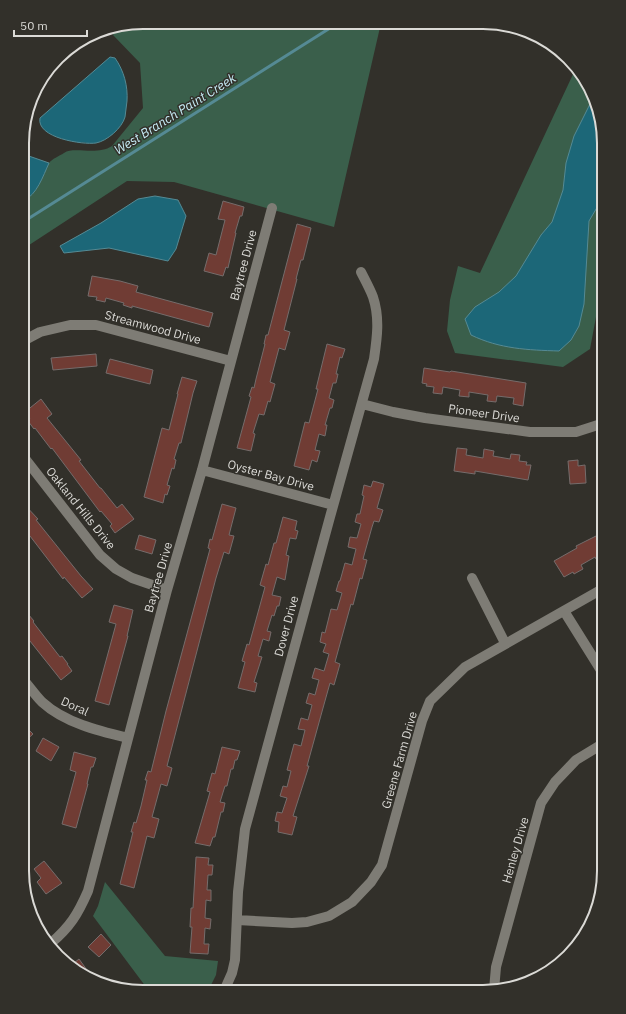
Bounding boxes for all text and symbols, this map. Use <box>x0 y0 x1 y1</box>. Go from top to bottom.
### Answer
scale bar <box>14 12 87 38</box>
text: 50 m <box>20 18 48 33</box>
water label: West Branch Paint Creek <box>111 69 239 159</box>
street label: Baytree Drive <box>226 228 260 302</box>
street label: Streamwood Drive <box>103 307 203 347</box>
street label: Pioneer Drive <box>447 401 521 425</box>
street label: Oyster Bay Drive <box>226 456 316 494</box>
street label: Oakland Hills Drive <box>43 464 119 553</box>
street label: Baytree Drive <box>141 540 175 614</box>
street label: Dover Drive <box>271 594 301 658</box>
street label: Doral <box>59 693 91 719</box>
street label: Greene Farm Drive <box>378 709 420 810</box>
street label: Henley Drive <box>498 815 532 885</box>

